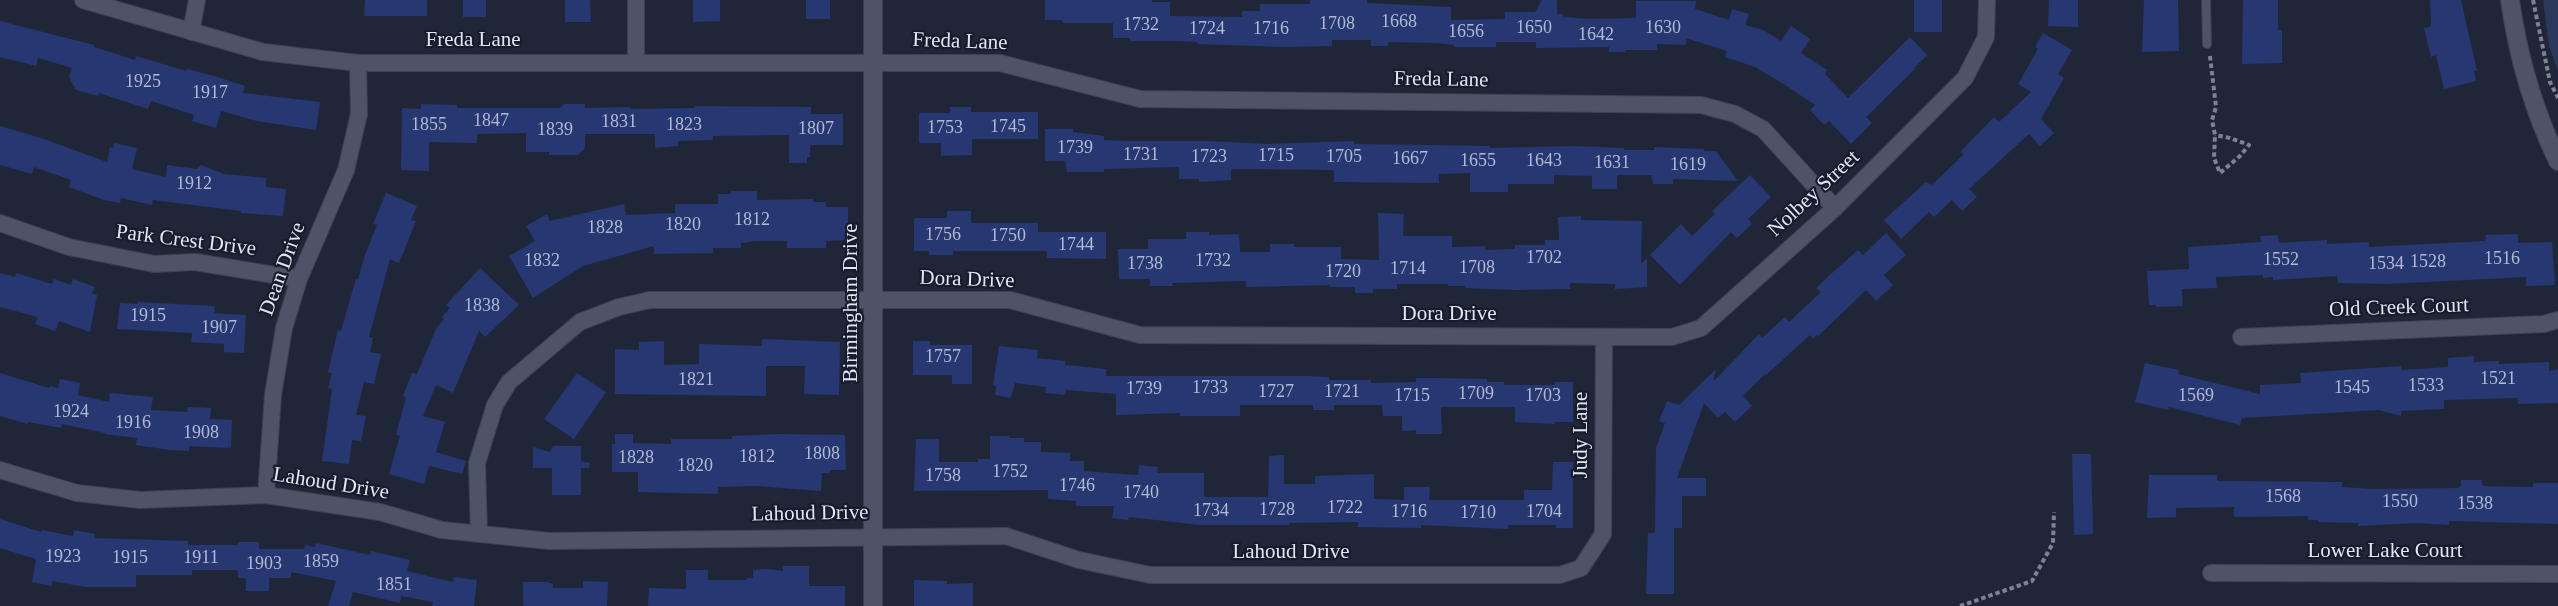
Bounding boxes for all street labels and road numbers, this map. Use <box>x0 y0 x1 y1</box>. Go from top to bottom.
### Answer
street label: Freda Lane <box>425 27 521 53</box>
street label: Freda Lane <box>912 28 1008 56</box>
street label: Freda Lane <box>1393 67 1489 93</box>
street label: Nolbey Street <box>1763 145 1865 243</box>
street label: Dean Drive <box>255 219 311 319</box>
street label: Park Crest Drive <box>114 220 258 262</box>
street label: Birmingham Drive <box>838 223 864 383</box>
street label: Dora Drive <box>919 266 1015 294</box>
street label: Old Creek Court <box>2329 293 2469 323</box>
street label: Dora Drive <box>1401 301 1497 327</box>
street label: Judy Lane <box>1568 392 1594 478</box>
street label: Lahoud Drive <box>271 462 391 506</box>
street label: Lahoud Drive <box>751 500 869 528</box>
street label: Lower Lake Court <box>2307 538 2463 564</box>
street label: Lahoud Drive <box>1232 539 1350 565</box>

